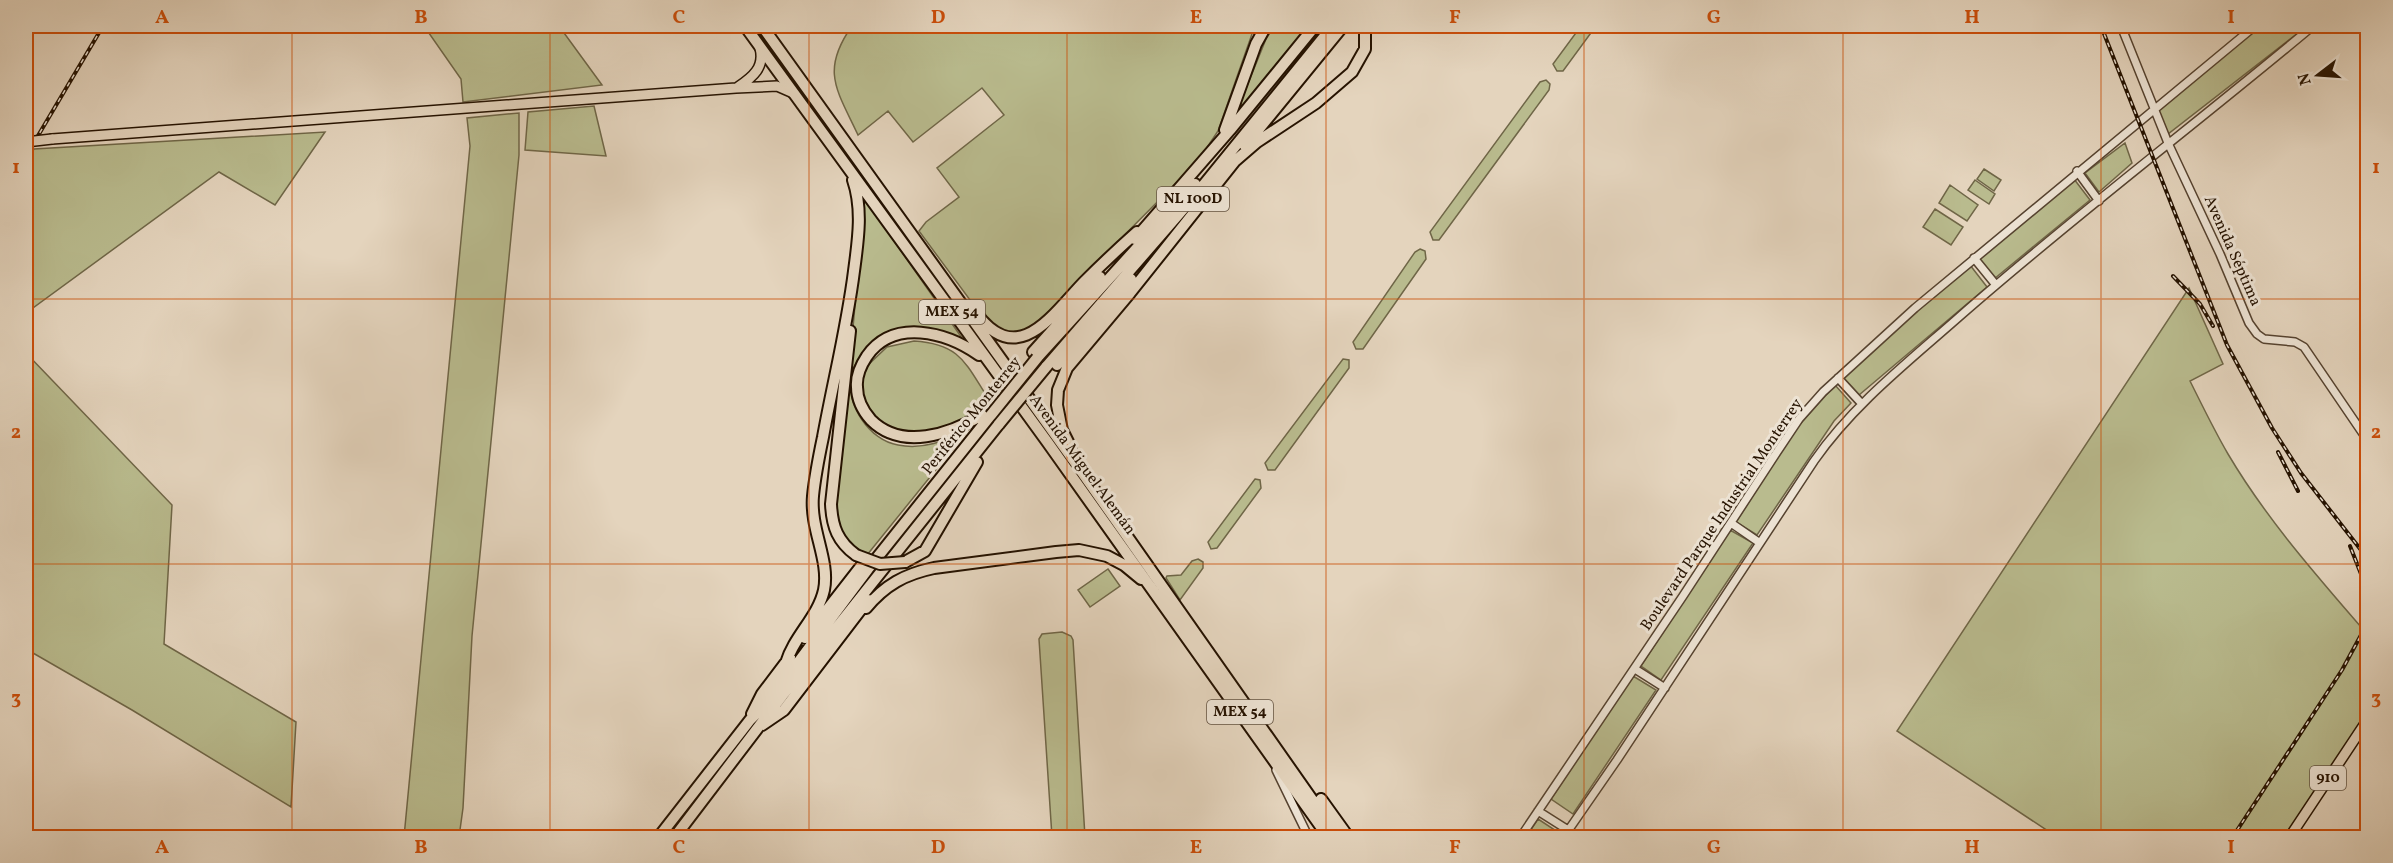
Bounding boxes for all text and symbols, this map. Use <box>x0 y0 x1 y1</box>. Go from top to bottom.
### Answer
text: A <box>155 4 169 32</box>
text: B <box>414 4 428 32</box>
text: C <box>673 4 686 32</box>
text: D <box>931 4 945 32</box>
text: E <box>1190 4 1202 32</box>
text: F <box>1449 4 1461 32</box>
text: G <box>1707 4 1721 32</box>
text: H <box>1964 4 1980 32</box>
text: I <box>2227 4 2235 32</box>
north arrow <box>2288 45 2348 105</box>
text: N <box>2293 70 2318 88</box>
text: 1 <box>12 154 20 182</box>
text: 1 <box>2372 154 2380 182</box>
road number: NL 100D <box>1157 187 1229 211</box>
street label: Avenida Séptima <box>2198 192 2266 310</box>
road number: MEX 54 <box>919 300 985 324</box>
street label: Periférico Monterrey <box>917 352 1027 480</box>
street label: Avenida Miguel Alemán <box>1024 390 1140 540</box>
street label: Boulevard Parque Industrial Monterrey <box>1636 394 1808 636</box>
text: 2 <box>11 419 21 447</box>
text: 2 <box>2371 419 2381 447</box>
text: 3 <box>11 685 21 713</box>
text: 3 <box>2371 685 2381 713</box>
road number: MEX 54 <box>1207 700 1273 724</box>
road number: 910 <box>2310 766 2346 790</box>
text: A <box>155 834 169 862</box>
text: B <box>414 834 428 862</box>
text: C <box>673 834 686 862</box>
text: D <box>931 834 945 862</box>
text: E <box>1190 834 1202 862</box>
text: F <box>1449 834 1461 862</box>
text: G <box>1707 834 1721 862</box>
text: H <box>1964 834 1980 862</box>
text: I <box>2227 834 2235 862</box>

